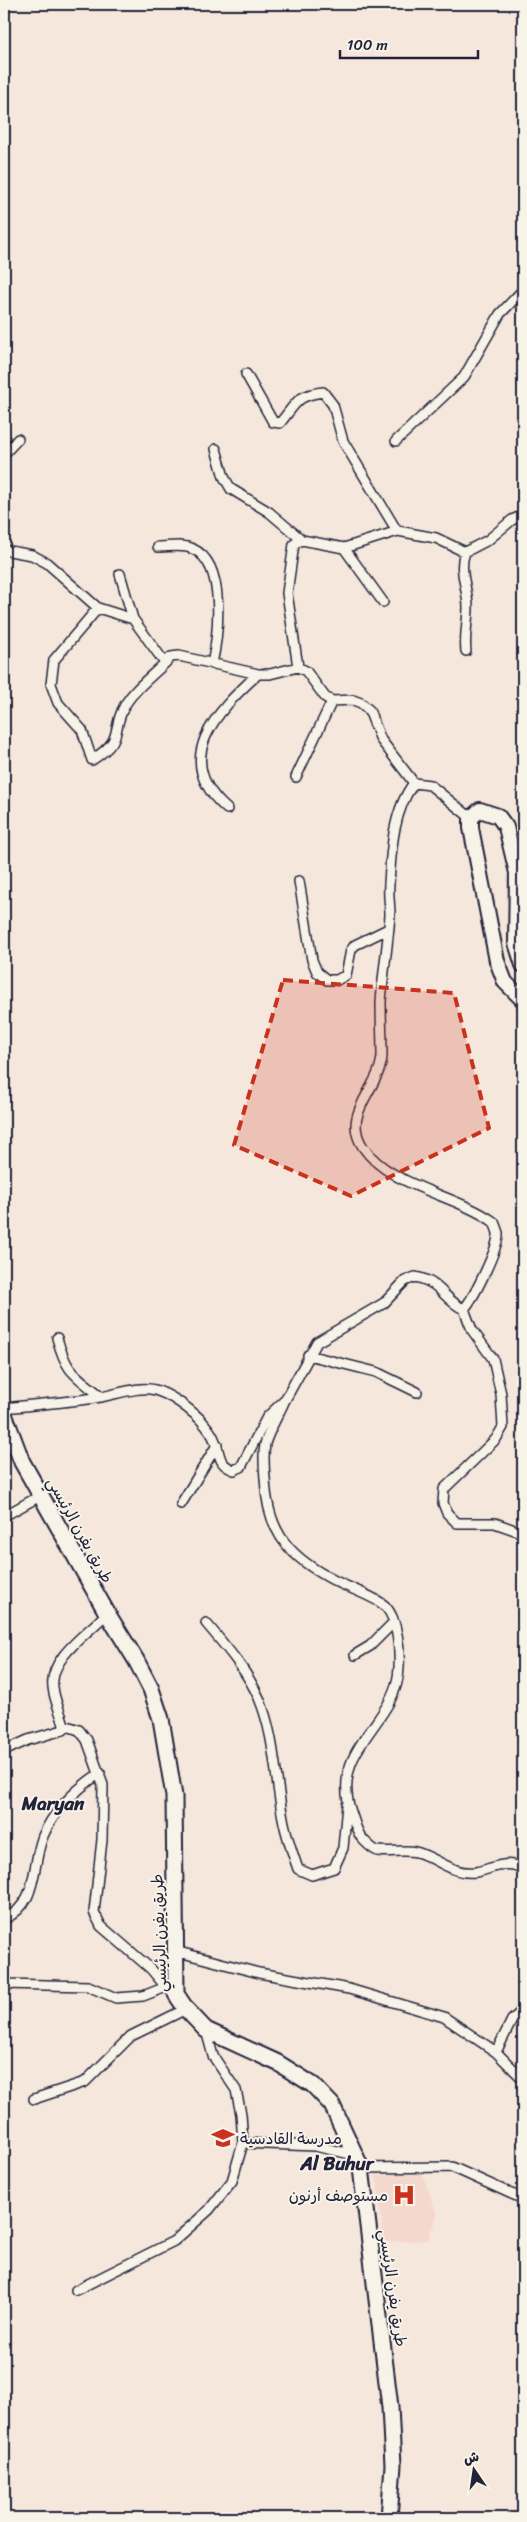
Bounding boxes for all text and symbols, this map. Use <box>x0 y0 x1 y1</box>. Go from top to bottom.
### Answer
scale bar <box>340 28 477 60</box>
text: 100 m <box>347 32 388 58</box>
street label: طريق يفرن الرئيسي <box>39 1471 121 1589</box>
district label: Maryan <box>21 1787 85 1820</box>
street label: طريق يفرن الرئيسي <box>142 1873 176 1993</box>
place label: مدرسة القادسية <box>240 2124 342 2153</box>
school or university icon: مدرسة القادسية <box>210 2125 236 2151</box>
district label: Al Buhur <box>300 2147 375 2180</box>
place label: مستوصف أرنون <box>289 2181 388 2210</box>
hospital icon: مستوصف أرنون <box>391 2182 417 2208</box>
street label: طريق يفرن الرئيسي <box>370 2227 416 2349</box>
north arrow <box>450 2444 500 2494</box>
text: ش <box>461 2444 482 2472</box>

